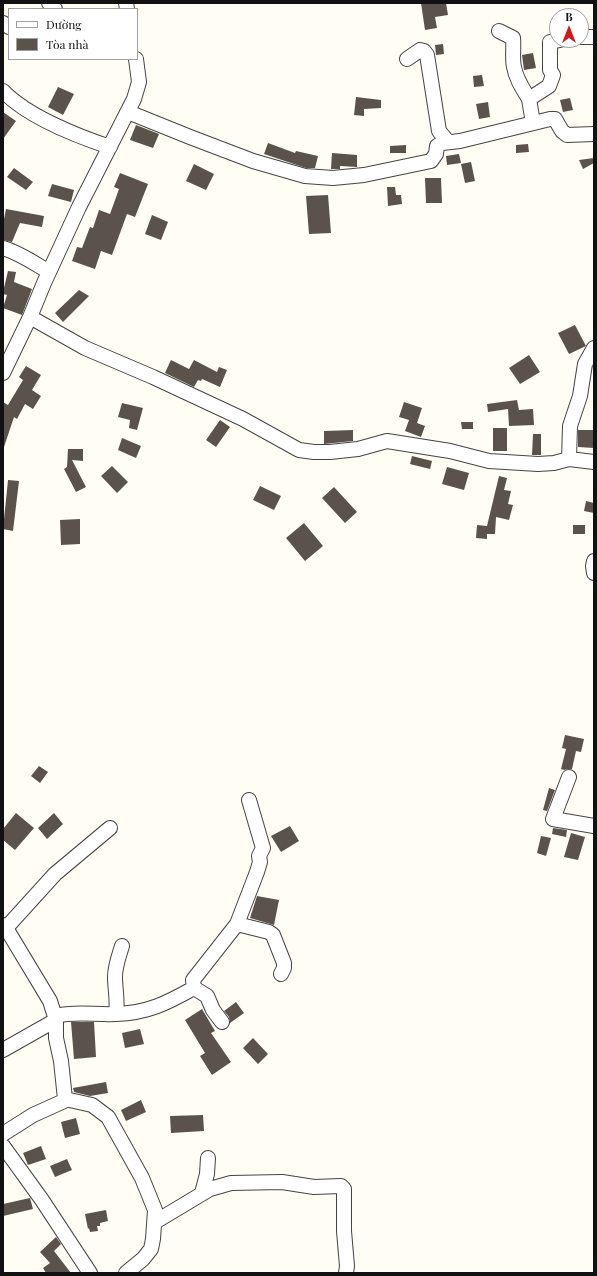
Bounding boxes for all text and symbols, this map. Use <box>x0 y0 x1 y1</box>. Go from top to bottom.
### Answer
legend <box>8 8 138 60</box>
north arrow <box>549 8 589 48</box>
text: B <box>565 9 573 24</box>
text: Đường <box>46 16 82 32</box>
text: Tòa nhà <box>46 36 89 52</box>

